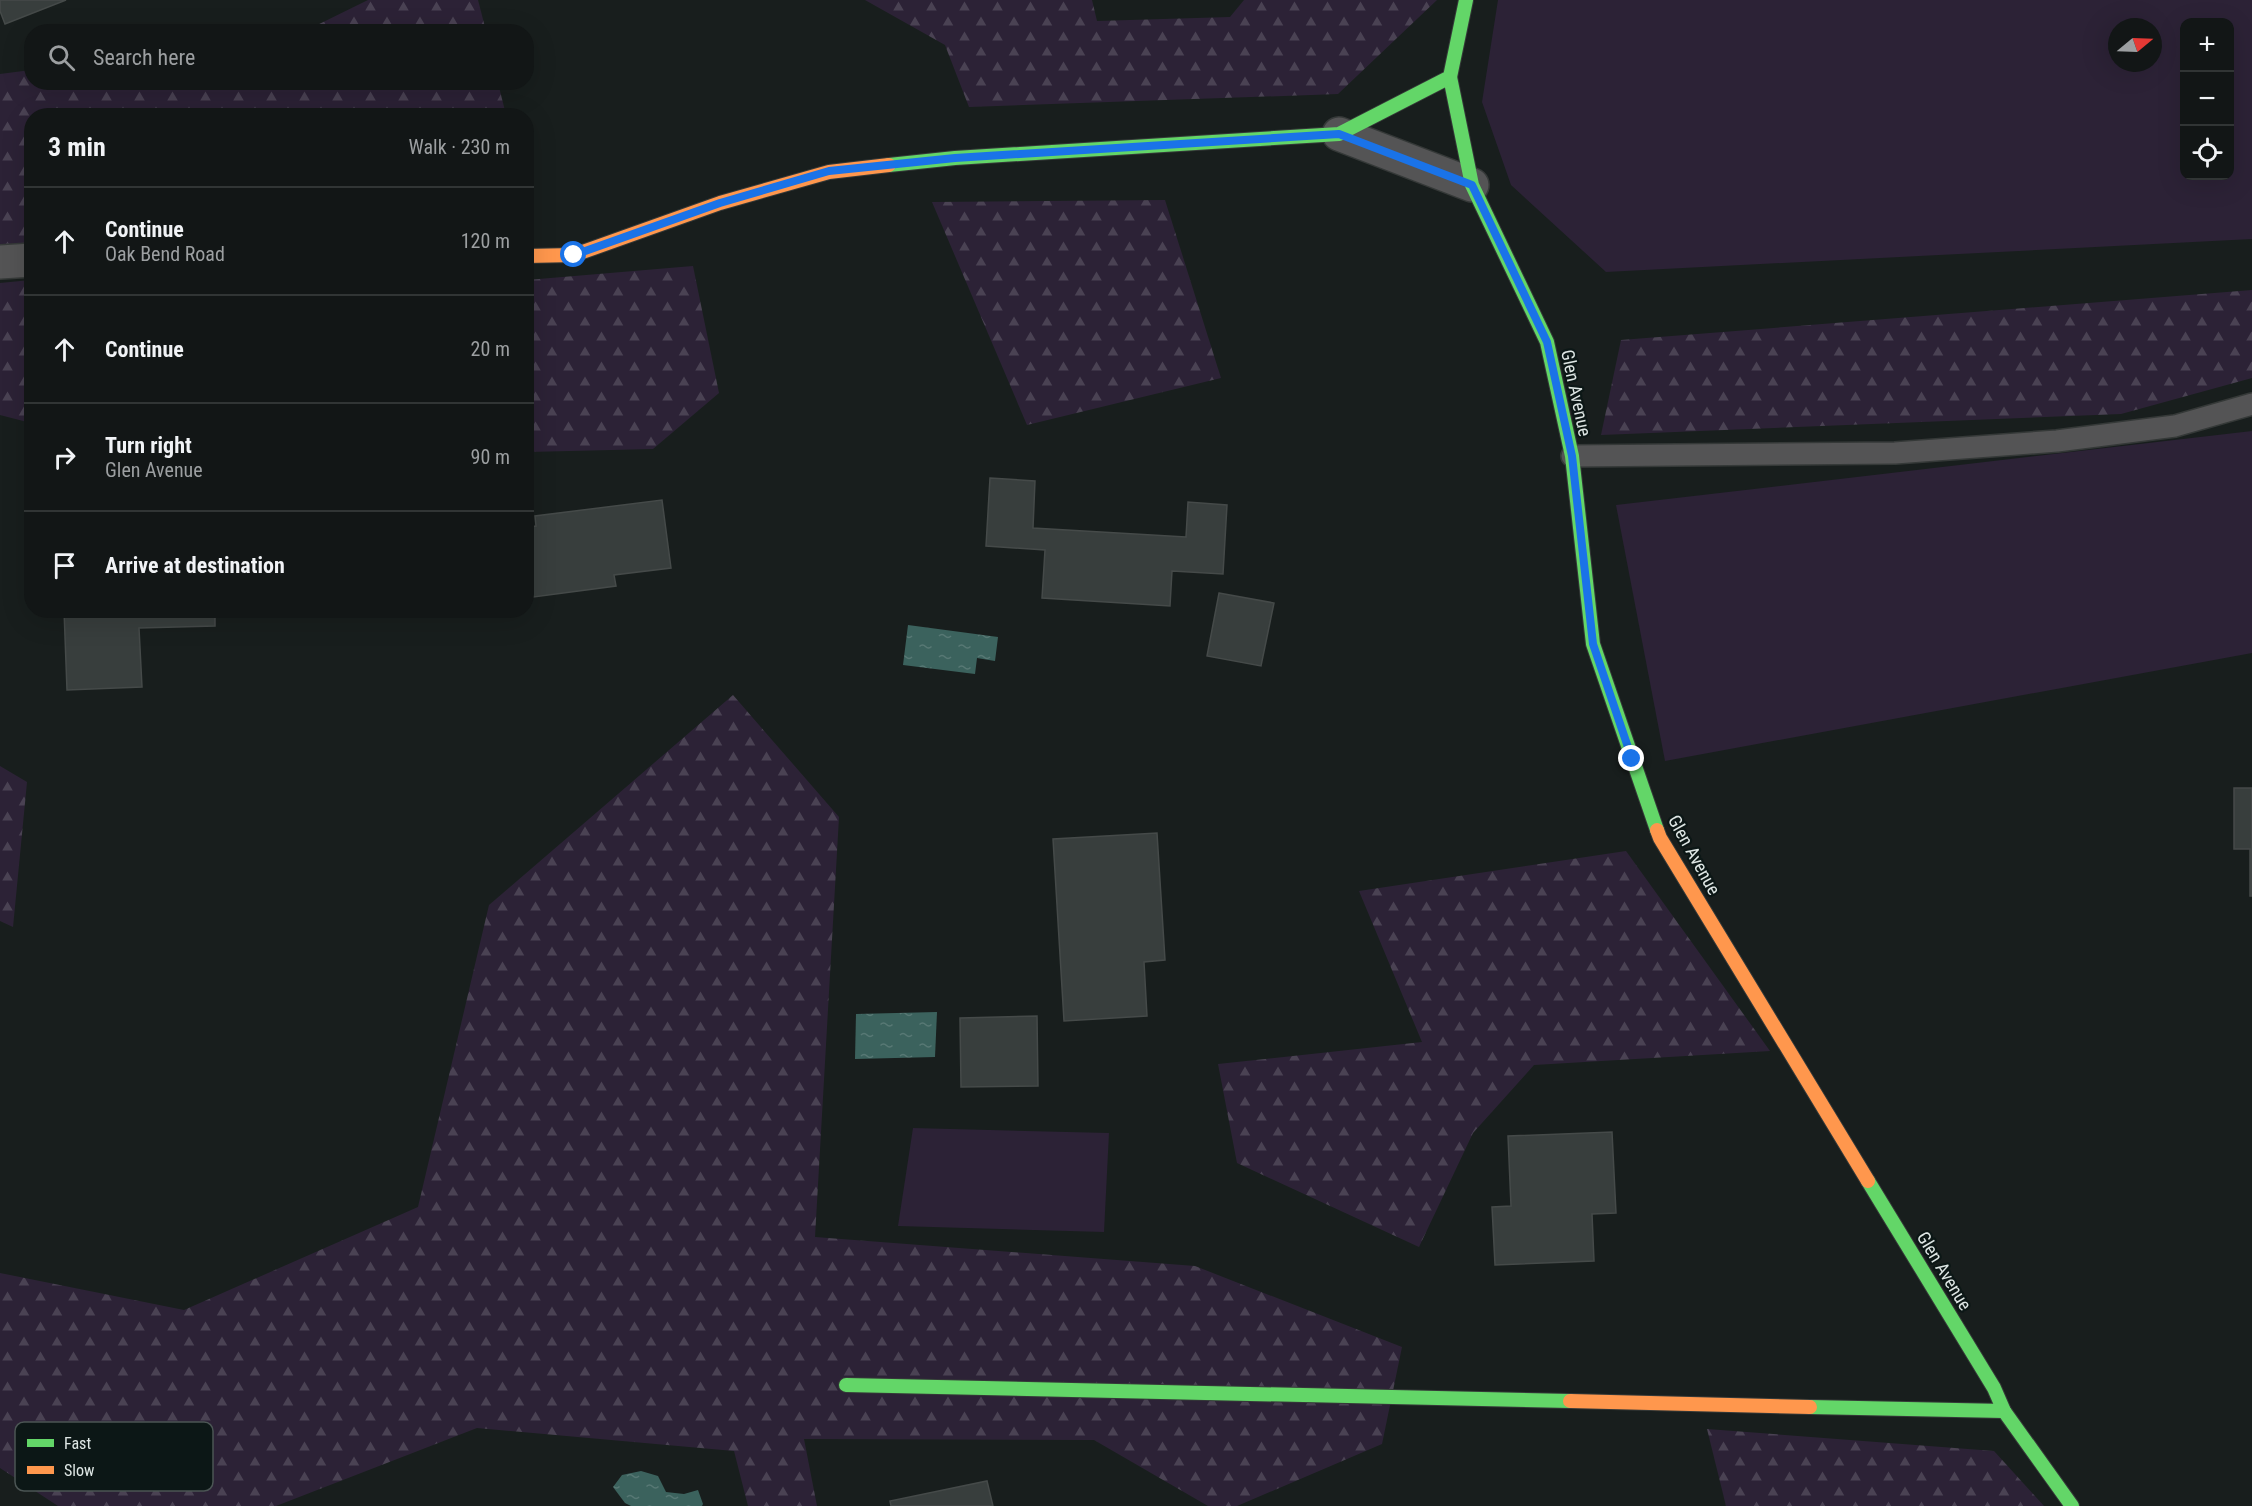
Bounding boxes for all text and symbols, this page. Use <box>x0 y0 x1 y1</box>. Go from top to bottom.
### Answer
north arrow <box>2108 18 2162 72</box>
map controls <box>2180 18 2234 180</box>
button: + <box>2180 18 2234 72</box>
search box <box>24 24 534 90</box>
icon: search <box>45 41 78 74</box>
text: Search here <box>93 45 195 70</box>
button: − <box>2180 72 2234 126</box>
button: locate <box>2180 126 2234 180</box>
text: 3 min <box>48 132 106 162</box>
text: Walk · 230 m <box>409 135 510 159</box>
text: Continue <box>105 217 184 242</box>
icon: ahead <box>48 225 81 258</box>
text: 120 m <box>461 229 510 253</box>
route start <box>560 241 586 267</box>
text: Oak Bend Road <box>105 242 225 266</box>
icon: ahead <box>48 333 81 366</box>
text: Continue <box>105 337 184 362</box>
text: 20 m <box>471 337 510 361</box>
street label: Glen Avenue <box>1557 348 1596 438</box>
text: Turn right <box>105 433 192 458</box>
icon: right <box>48 441 81 474</box>
text: 90 m <box>471 445 510 469</box>
text: Glen Avenue <box>105 458 203 482</box>
icon: arrive <box>48 549 81 582</box>
text: Arrive at destination <box>105 553 285 578</box>
route end <box>1618 745 1644 771</box>
street label: Glen Avenue <box>1664 811 1725 898</box>
street label: Glen Avenue <box>1913 1228 1976 1314</box>
legend <box>15 1422 213 1491</box>
text: Fast <box>64 1434 91 1453</box>
text: Slow <box>64 1461 94 1480</box>

